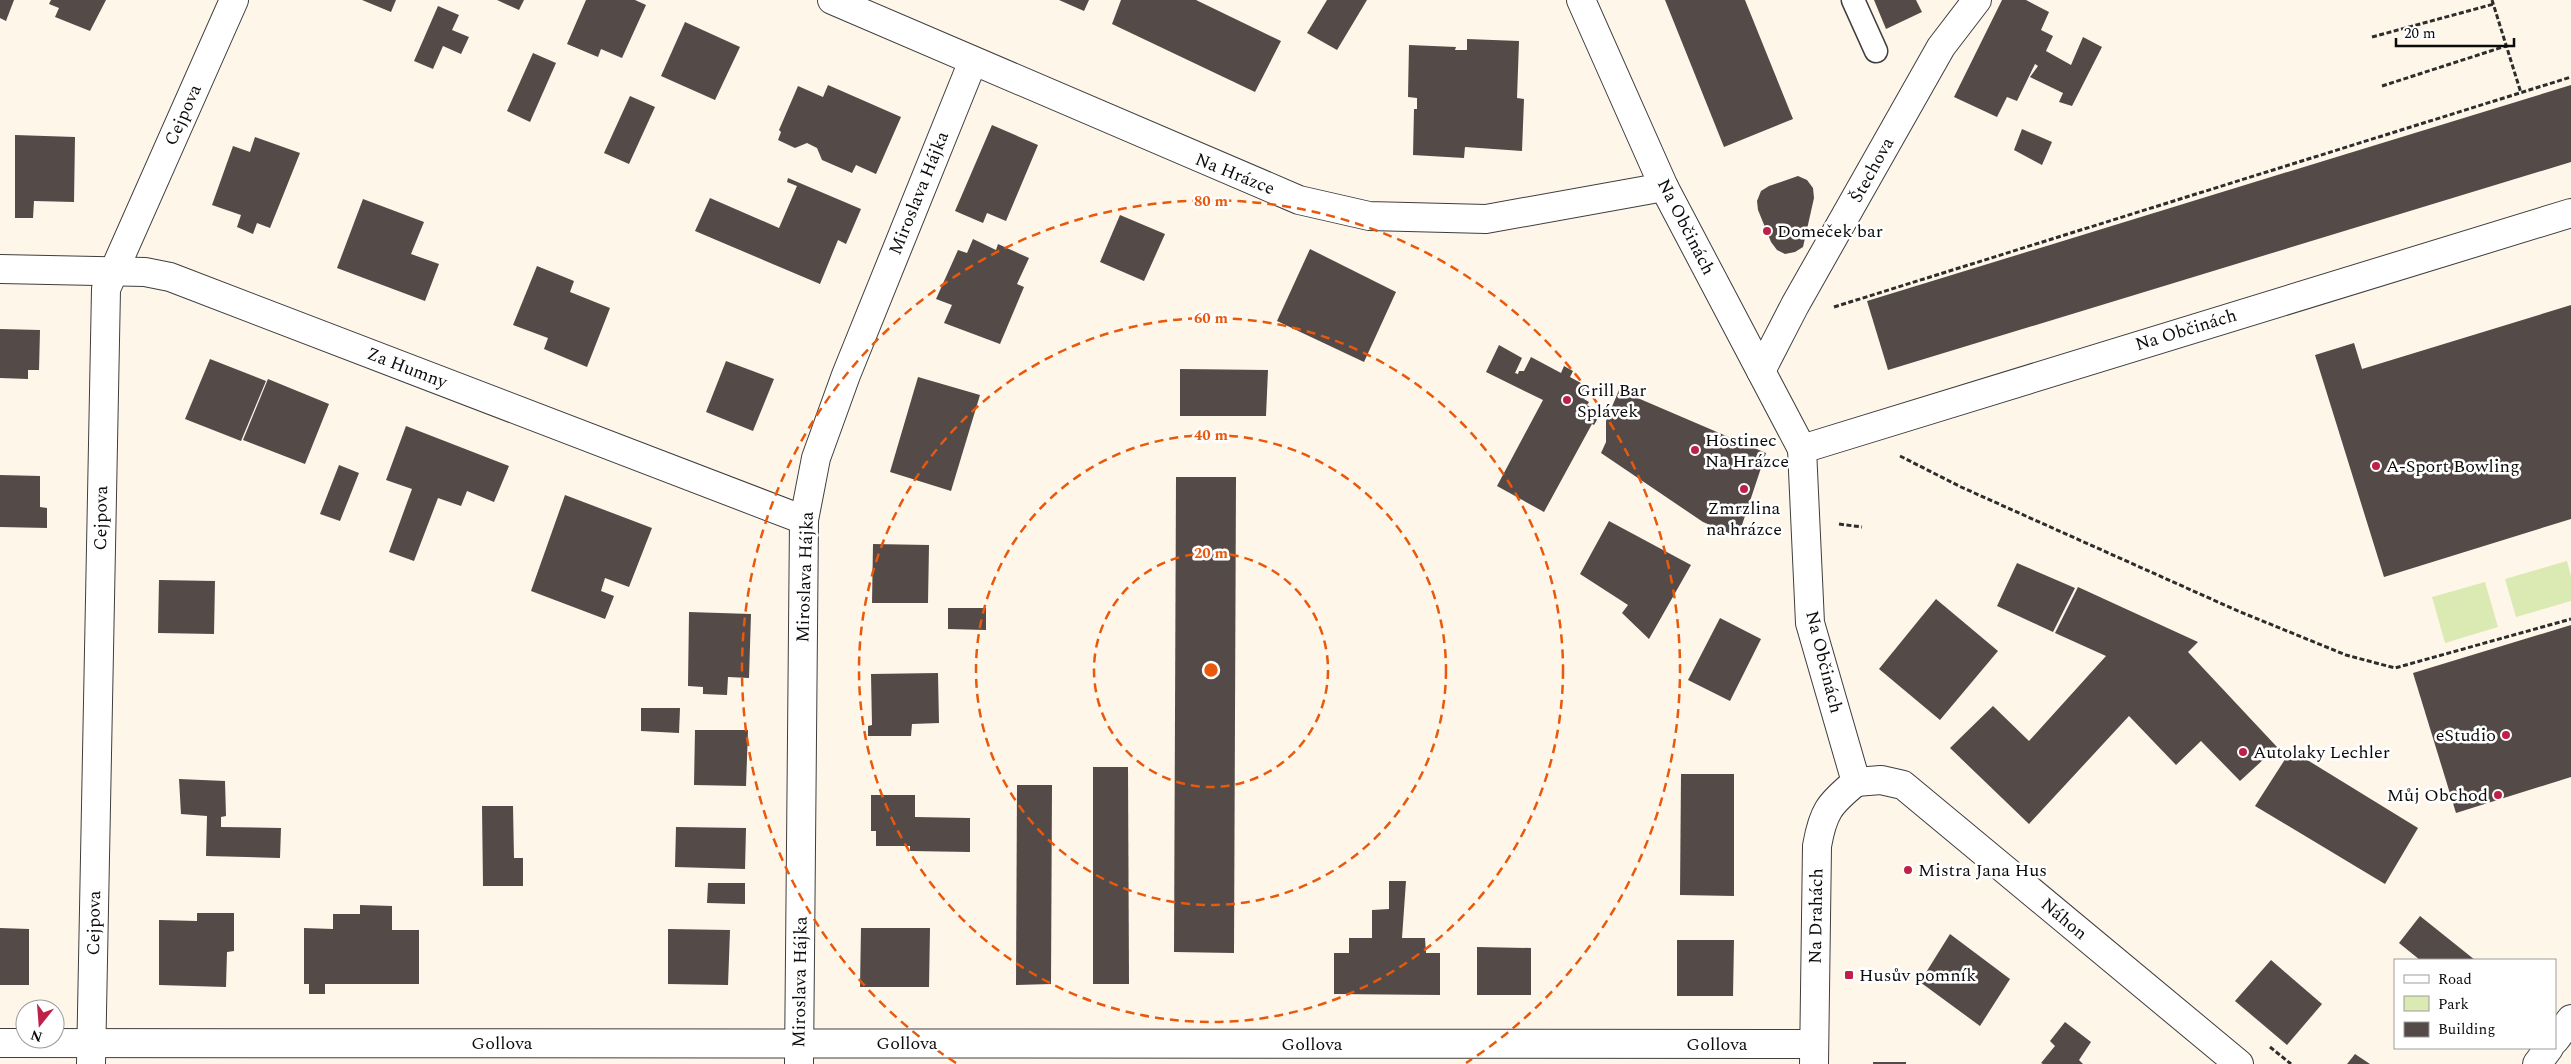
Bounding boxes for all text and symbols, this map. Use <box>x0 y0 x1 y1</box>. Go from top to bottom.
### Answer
scale bar <box>2396 15 2514 47</box>
text: 20 m <box>2404 22 2436 45</box>
street label: Cejpova <box>157 80 209 150</box>
street label: Miroslava Hájka <box>882 127 956 259</box>
street label: Štechova <box>1843 132 1901 208</box>
street label: Na Hrázce <box>1191 146 1279 202</box>
street label: Na Občinách <box>1650 174 1722 280</box>
text: 80 m <box>1194 190 1229 213</box>
place label: Domeček bar <box>1777 218 1883 245</box>
marker: Domeček bar <box>1761 225 1773 237</box>
street label: Na Občinách <box>2132 302 2240 358</box>
text: 60 m <box>1194 307 1229 330</box>
street label: Za Humny <box>363 340 452 396</box>
place label: Grill Bar Splávek <box>1577 377 1646 425</box>
marker: Grill Bar Splávek <box>1561 394 1573 406</box>
text: 40 m <box>1194 424 1229 447</box>
place label: Hostinec Na Hrázce <box>1705 427 1789 475</box>
marker: Hostinec Na Hrázce <box>1689 444 1701 456</box>
place label: A-Sport Bowling <box>2386 453 2520 480</box>
marker: A-Sport Bowling <box>2370 460 2382 472</box>
marker: Zmrzlina na hrázce <box>1738 483 1750 495</box>
street label: Cejpova <box>87 485 115 551</box>
place label: Zmrzlina na hrázce <box>1706 495 1782 543</box>
street label: Miroslava Hájka <box>789 511 821 643</box>
text: 20 m <box>1194 542 1229 565</box>
street label: Na Občinách <box>1798 608 1850 716</box>
centre of rings <box>1202 661 1220 679</box>
place label: eStudio <box>2436 722 2496 749</box>
marker: eStudio <box>2500 729 2512 741</box>
place label: Autolaky Lechler <box>2253 739 2390 766</box>
marker: Autolaky Lechler <box>2237 746 2249 758</box>
place label: Můj Obchod <box>2387 782 2488 809</box>
marker: Můj Obchod <box>2492 789 2504 801</box>
place label: Mistra Jana Hus <box>1918 857 2047 884</box>
marker: Mistra Jana Hus <box>1902 864 1914 876</box>
street label: Na Drahách <box>1802 868 1830 964</box>
street label: Cejpova <box>80 890 108 956</box>
street label: Náhon <box>2035 891 2093 947</box>
street label: Miroslava Hájka <box>785 916 815 1048</box>
legend <box>2394 959 2556 1049</box>
place label: Husův pomník <box>1859 962 1976 989</box>
text: Road <box>2438 968 2472 991</box>
marker: Husův pomník <box>1843 969 1855 981</box>
text: Park <box>2438 993 2469 1016</box>
north arrow <box>15 999 65 1049</box>
text: Building <box>2438 1018 2495 1041</box>
text: N <box>28 1024 45 1048</box>
street label: Gollova <box>471 1030 533 1057</box>
street label: Gollova <box>876 1030 938 1057</box>
street label: Gollova <box>1281 1031 1343 1058</box>
street label: Gollova <box>1686 1031 1748 1058</box>

